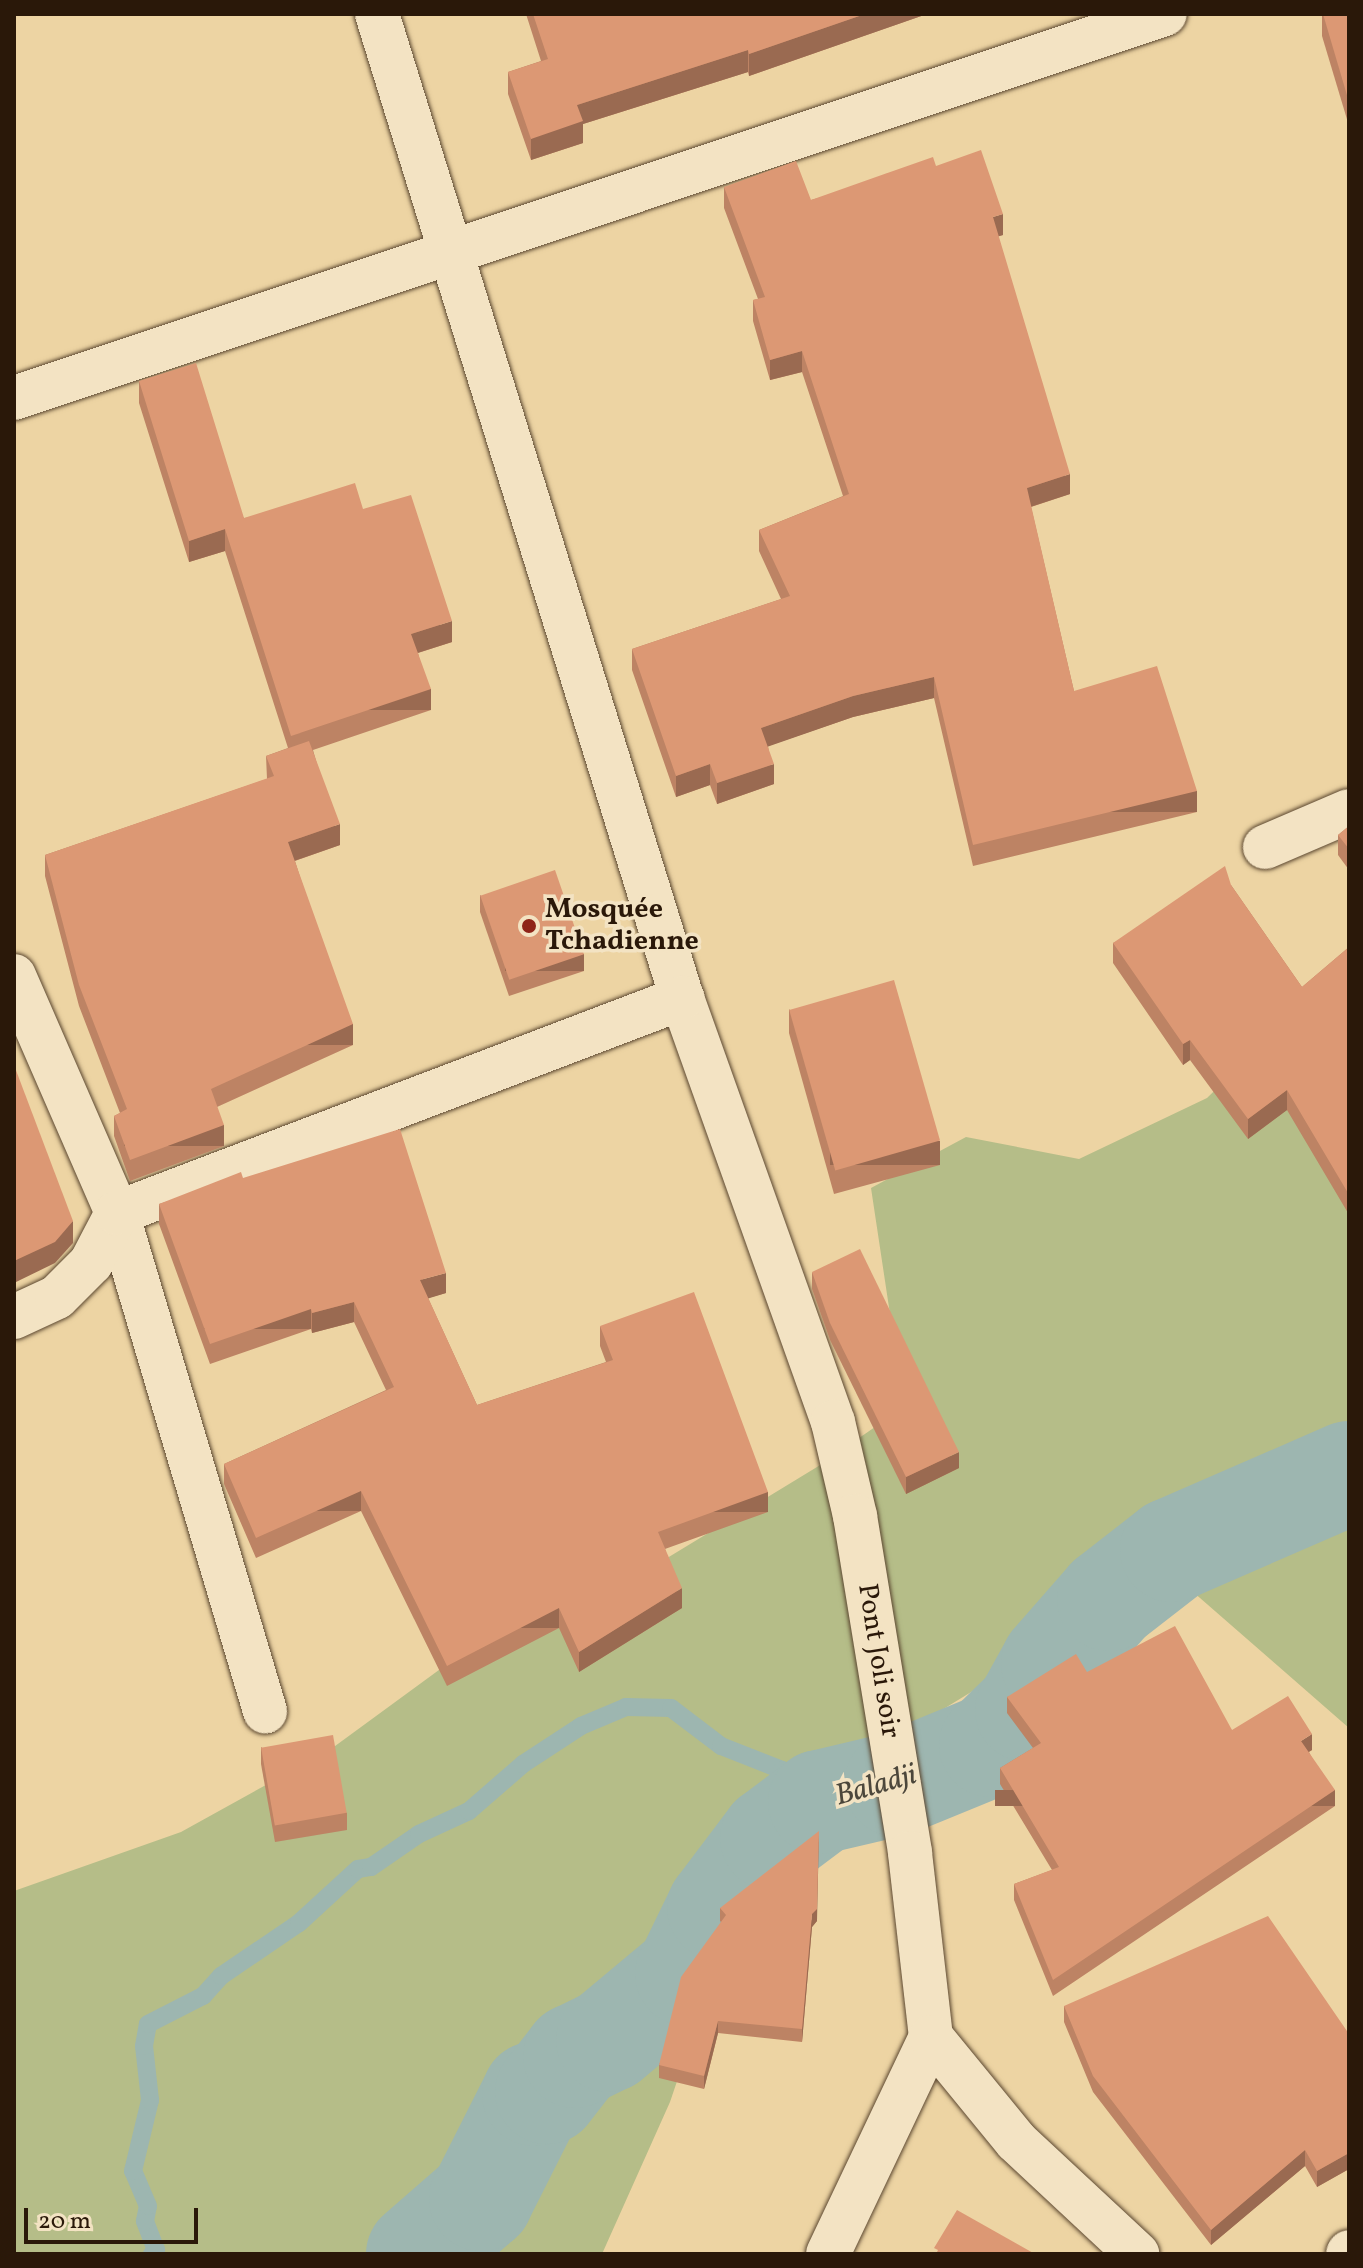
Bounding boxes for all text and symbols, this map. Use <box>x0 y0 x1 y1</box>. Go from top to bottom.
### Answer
place label: Mosquée Tchadienne <box>545 893 699 959</box>
marker: Mosquée Tchadienne <box>520 917 538 935</box>
street label: Pont Joli soir <box>849 1581 907 1741</box>
water label: Baladji <box>831 1757 921 1815</box>
scale bar <box>28 2192 202 2242</box>
text: 20 m <box>38 2205 91 2239</box>

